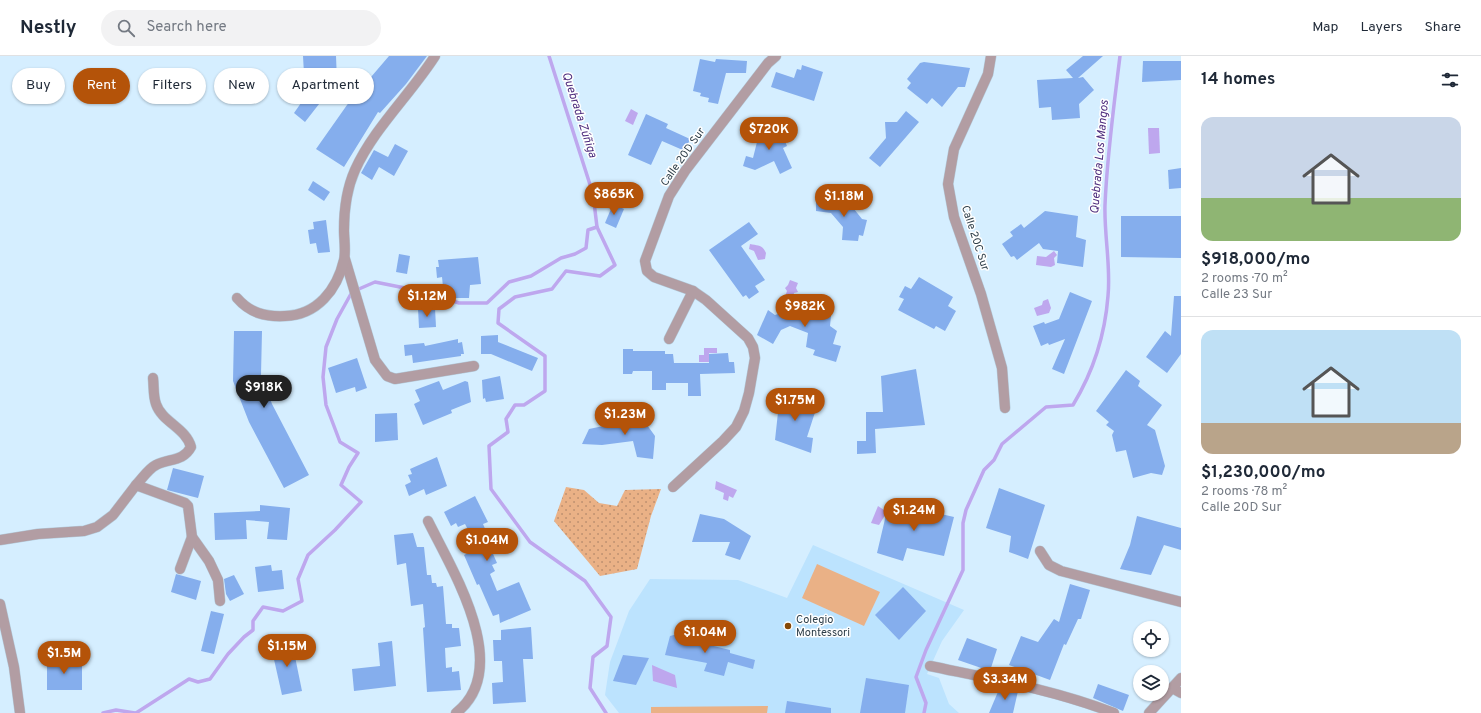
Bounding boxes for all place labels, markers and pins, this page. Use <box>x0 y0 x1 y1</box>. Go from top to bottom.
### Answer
pin: $720K <box>741 117 797 151</box>
pin: $865K <box>586 182 642 216</box>
pin: $1.18M <box>811 184 877 218</box>
pin: $1.12M <box>394 284 460 318</box>
pin: $982K <box>777 294 833 328</box>
pin: $918K <box>236 375 292 409</box>
pin: $1.75M <box>762 388 828 422</box>
pin: $1.23M <box>592 402 658 436</box>
pin: $1.24M <box>881 498 947 532</box>
pin: $1.04M <box>454 528 520 562</box>
place label: Colegio Montessori <box>796 613 850 640</box>
pin: $1.04M <box>672 620 738 654</box>
marker: Colegio Montessori <box>783 621 793 631</box>
pin: $1.15M <box>254 634 320 668</box>
pin: $1.5M <box>36 641 92 675</box>
pin: $3.34M <box>972 667 1038 701</box>

